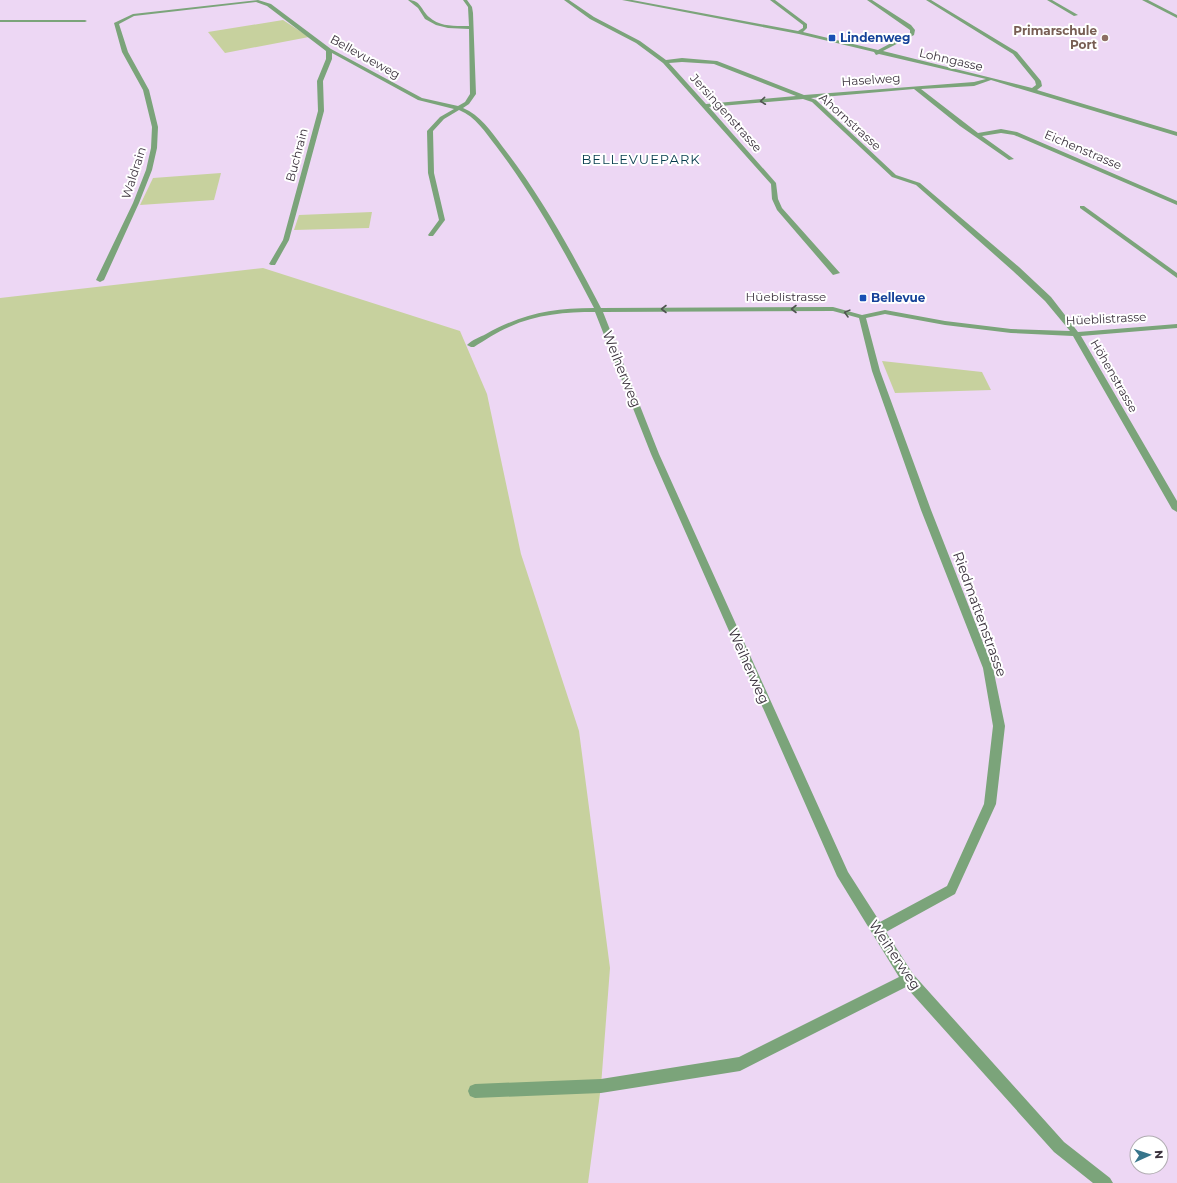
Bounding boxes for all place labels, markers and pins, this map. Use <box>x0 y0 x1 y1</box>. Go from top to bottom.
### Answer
place label: Primarschule Port <box>1013 23 1098 52</box>
place label: Lindenweg <box>840 30 910 45</box>
marker: Lindenweg <box>827 33 837 43</box>
marker: Primarschule Port <box>1100 33 1110 43</box>
place label: Bellevue <box>871 290 926 305</box>
marker: Bellevue <box>858 293 868 303</box>

